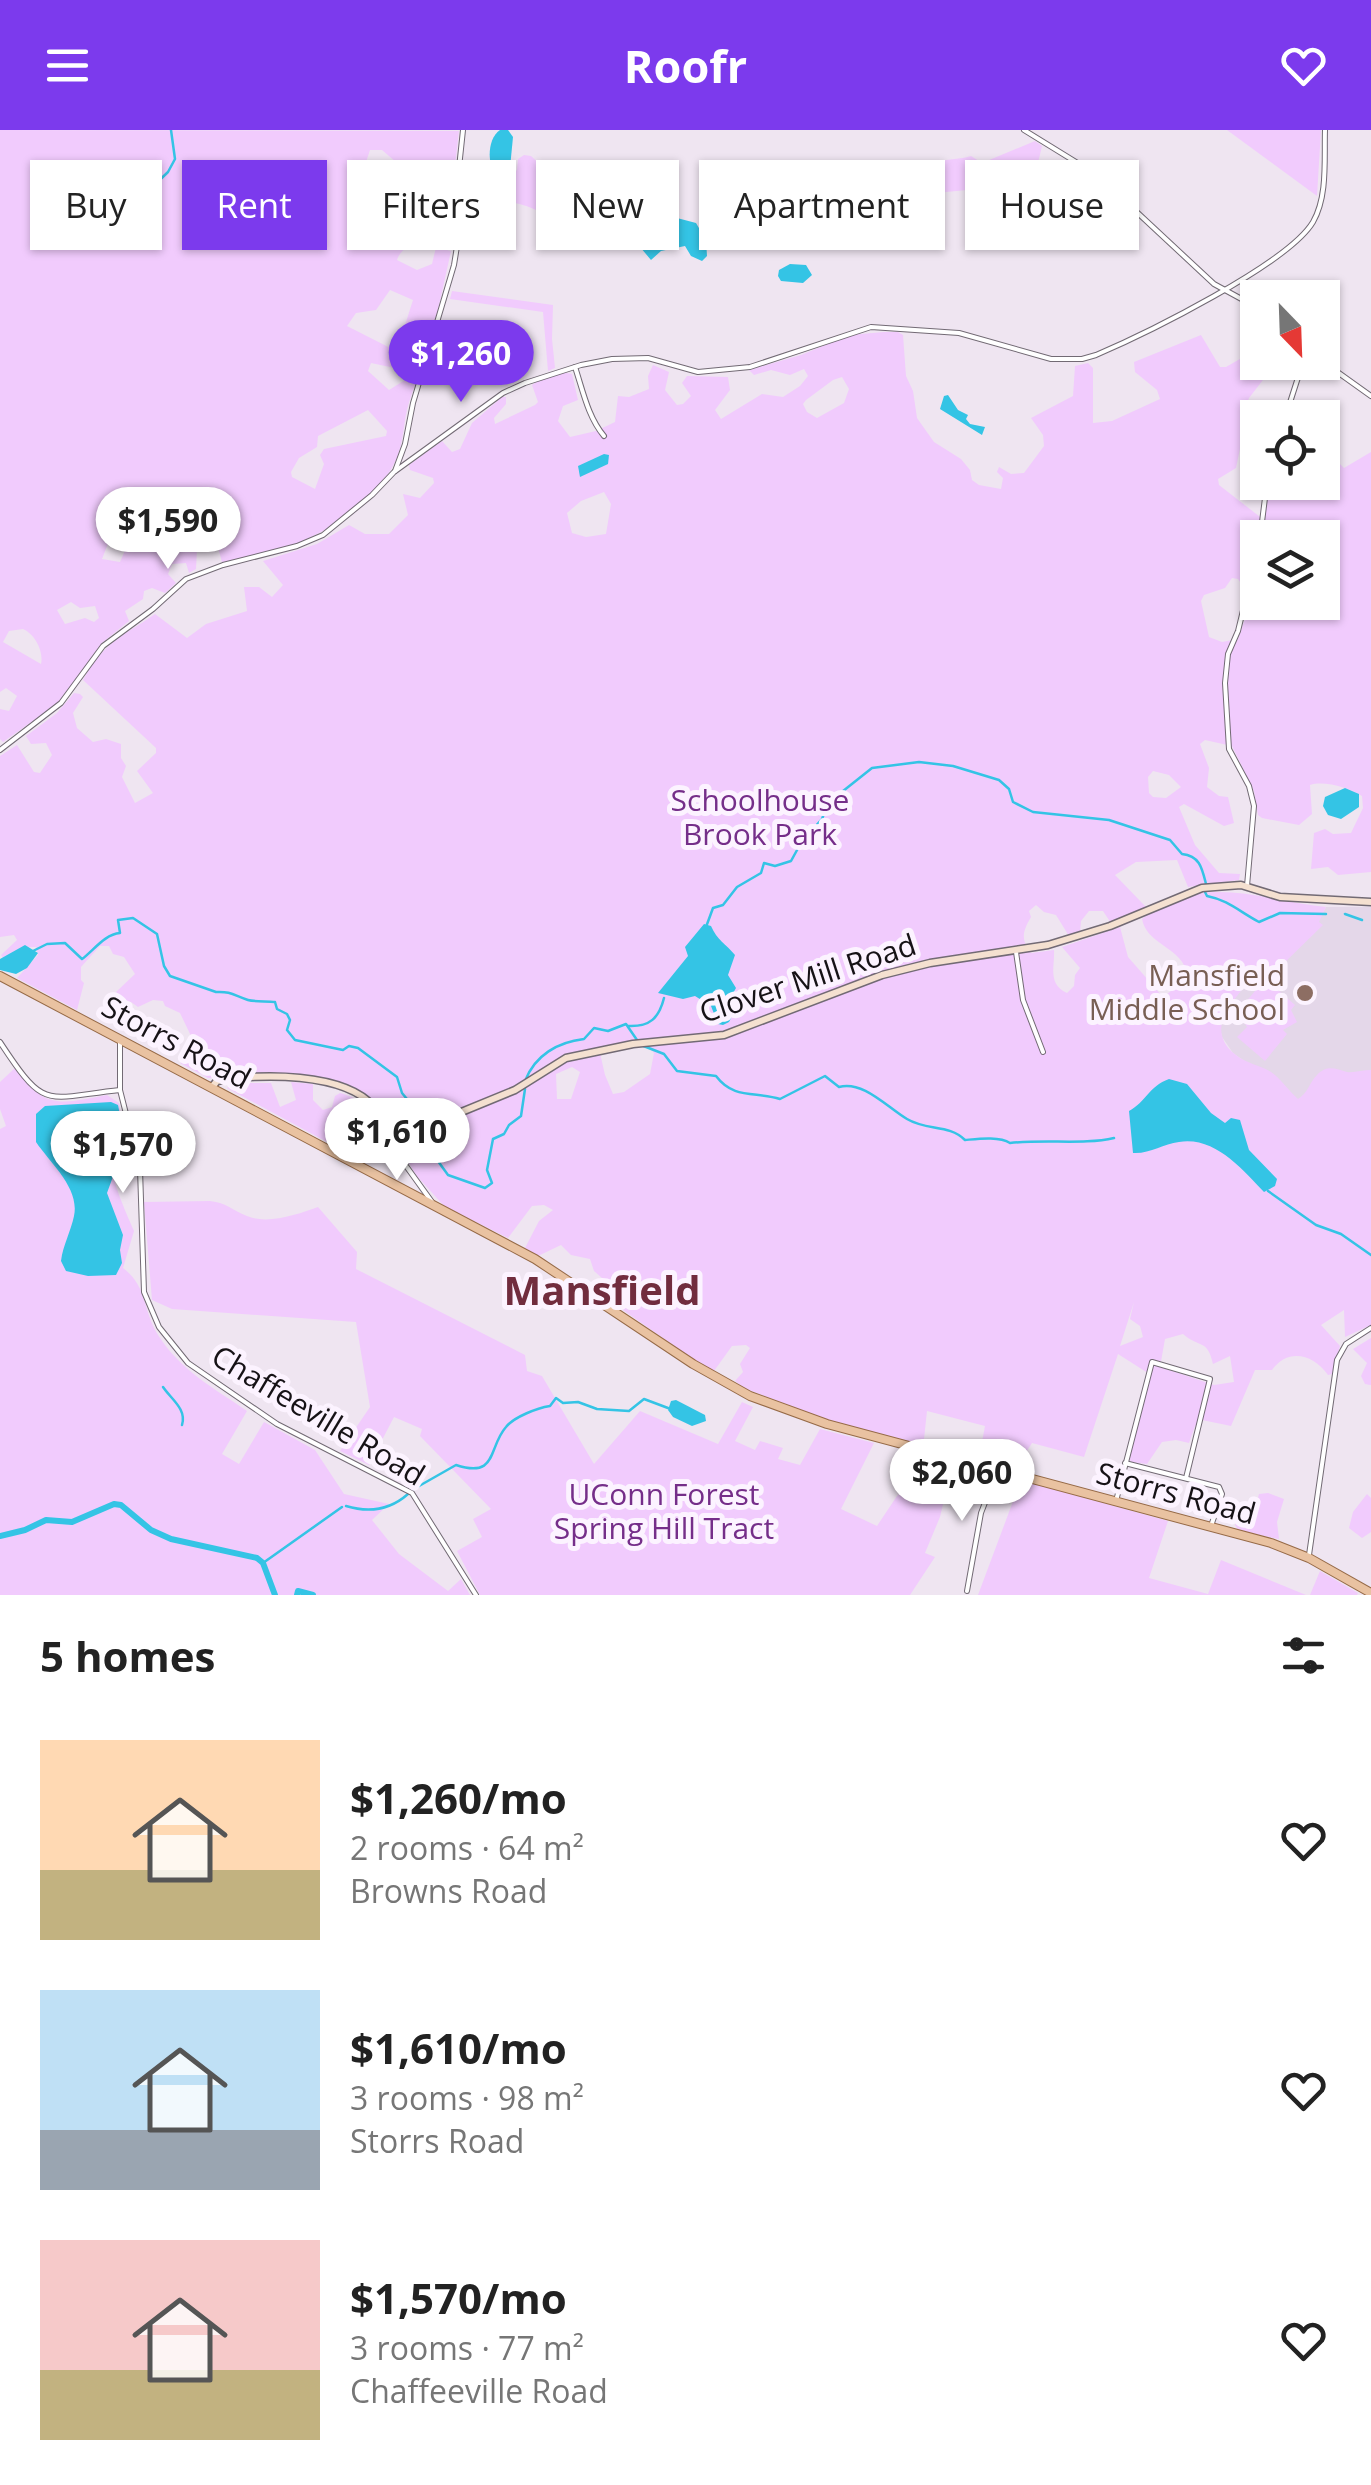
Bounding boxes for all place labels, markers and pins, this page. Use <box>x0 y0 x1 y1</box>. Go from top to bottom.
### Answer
pin: $1,260 <box>380 320 542 405</box>
pin: $1,590 <box>87 487 249 572</box>
place label: Mansfield Middle School <box>1089 954 1285 1029</box>
marker: Mansfield Middle School <box>1294 982 1316 1004</box>
pin: $1,610 <box>316 1098 478 1183</box>
pin: $1,570 <box>42 1111 204 1196</box>
pin: $2,060 <box>881 1439 1043 1524</box>

